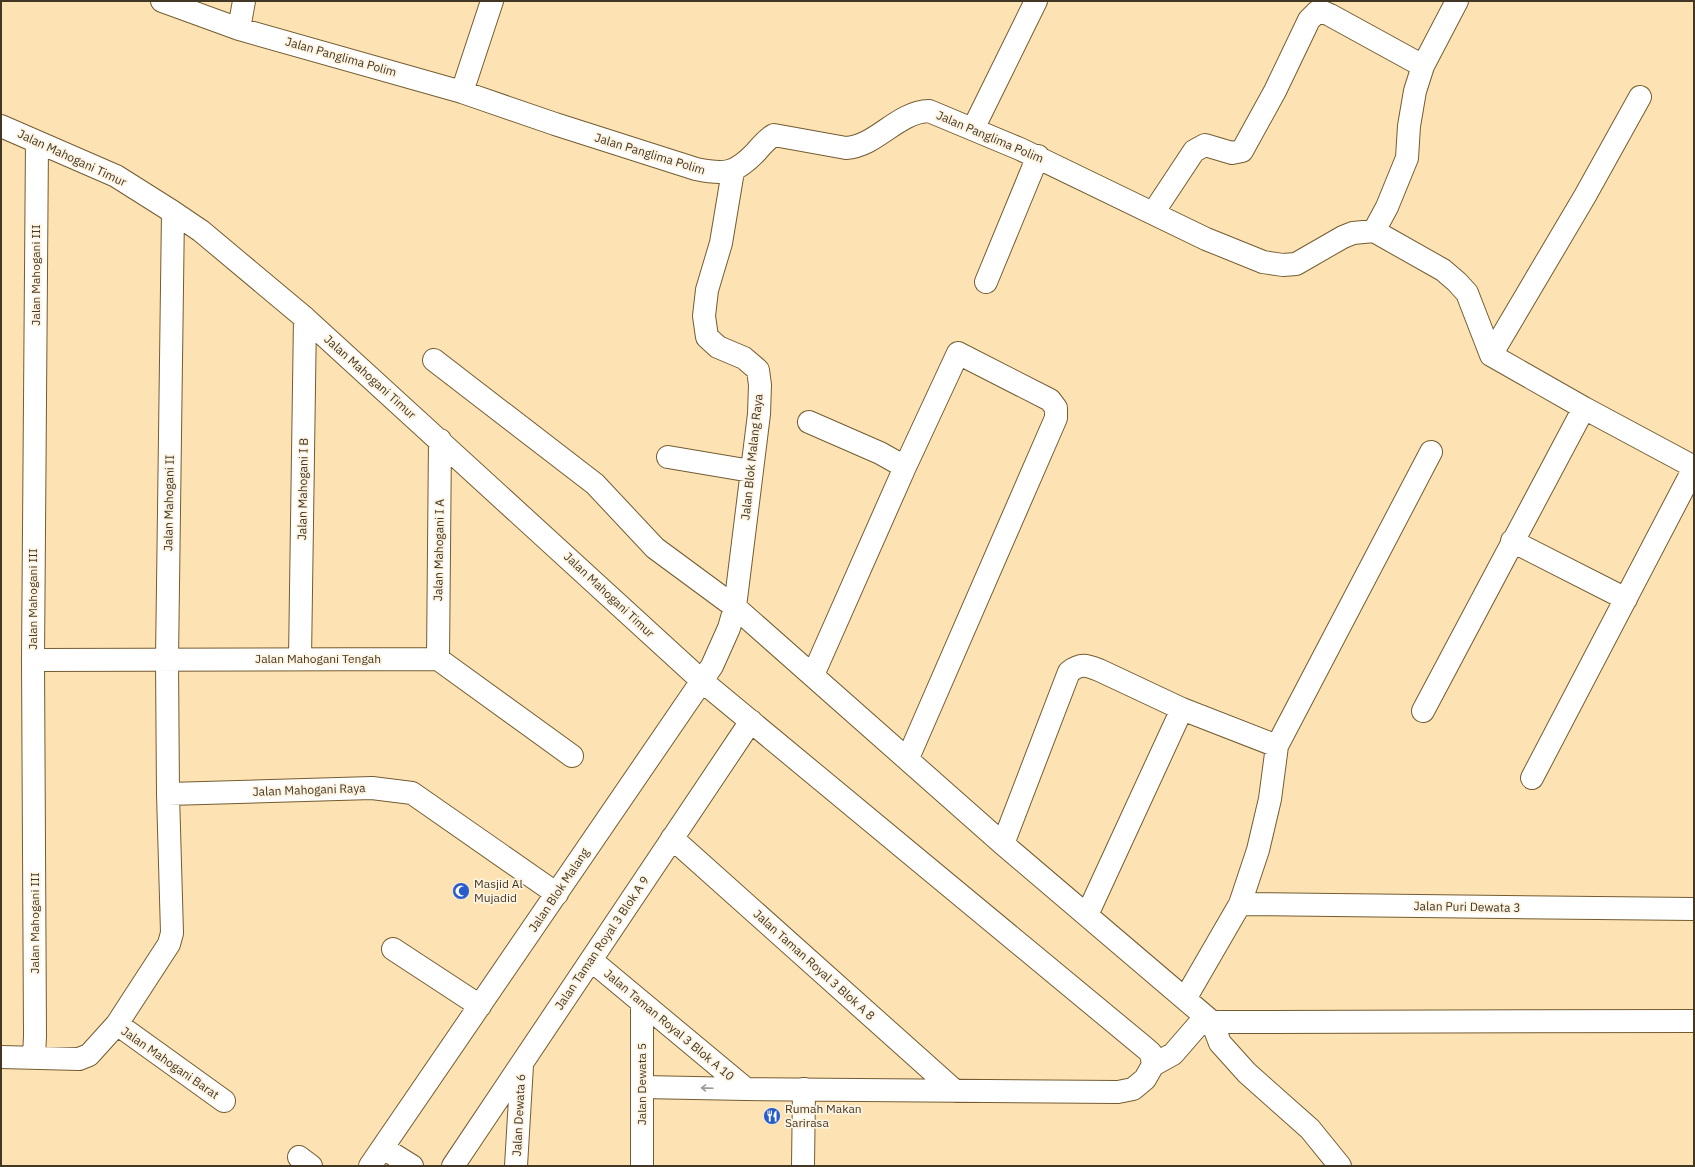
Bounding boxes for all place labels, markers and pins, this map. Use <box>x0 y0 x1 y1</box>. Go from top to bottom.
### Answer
place label: Masjid Al Mujadid <box>474 876 523 905</box>
mosque icon: Masjid Al Mujadid <box>451 881 471 901</box>
place label: Rumah Makan Sarirasa <box>785 1101 862 1130</box>
restaurant icon: Rumah Makan Sarirasa <box>762 1106 782 1126</box>

